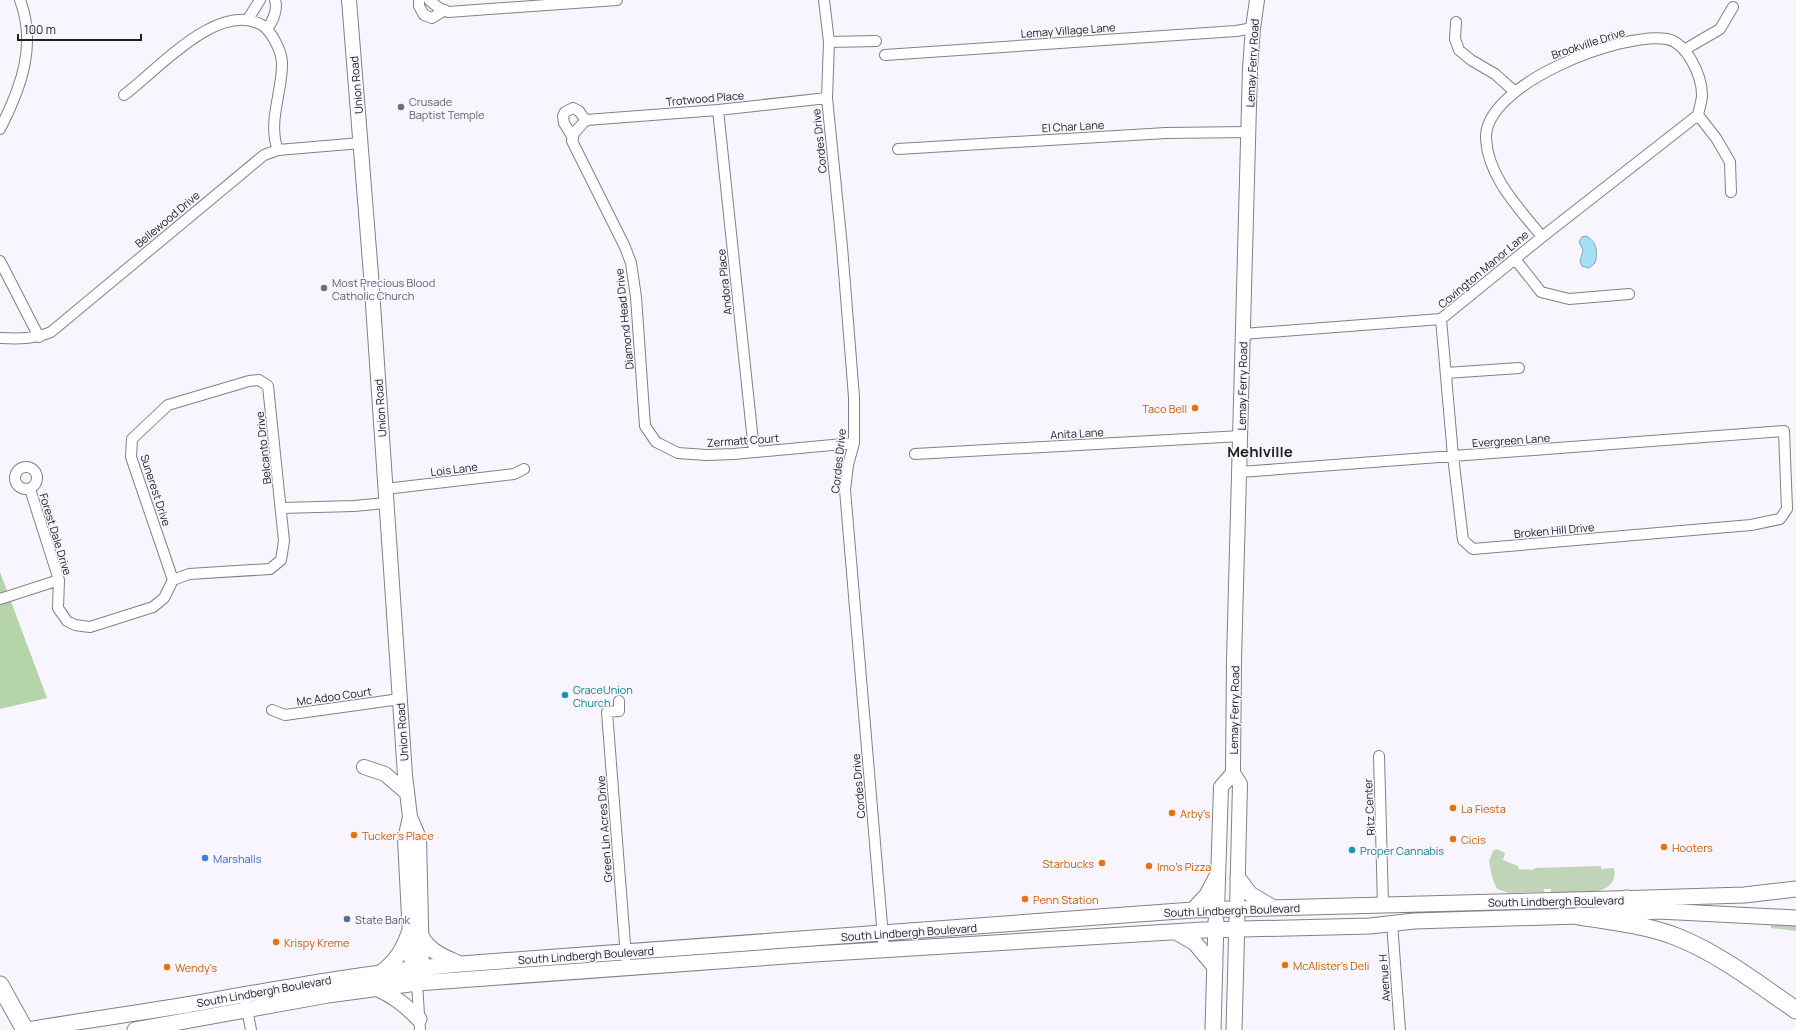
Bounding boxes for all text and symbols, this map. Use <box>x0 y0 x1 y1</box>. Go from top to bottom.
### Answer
scale bar <box>18 16 141 42</box>
street label: Lemay Ferry Road <box>1242 18 1262 108</box>
street label: Lemay Village Lane <box>1020 19 1116 41</box>
text: 100 m <box>24 21 56 38</box>
street label: Brookville Drive <box>1549 24 1627 62</box>
street label: Union Road <box>346 55 366 115</box>
street label: Trotwood Place <box>665 87 745 109</box>
place label: Crusade Baptist Temple <box>409 94 485 122</box>
marker: Crusade Baptist Temple <box>396 102 406 112</box>
street label: Cordes Drive <box>808 107 830 174</box>
street label: El Char Lane <box>1041 117 1105 135</box>
street label: Bellewood Drive <box>131 187 203 251</box>
street label: Covington Manor Lane <box>1435 226 1532 311</box>
street label: Andora Place <box>713 248 735 316</box>
street label: Diamond Head Drive <box>611 267 637 370</box>
place label: Most Precious Blood Catholic Church <box>332 275 435 303</box>
marker: Most Precious Blood Catholic Church <box>319 283 329 293</box>
street label: Lemay Ferry Road <box>1234 342 1250 430</box>
street label: Union Road <box>370 378 390 438</box>
place label: Taco Bell <box>1142 401 1187 416</box>
marker: Taco Bell <box>1190 403 1200 413</box>
street label: Belcanto Drive <box>252 410 274 485</box>
street label: Anita Lane <box>1050 424 1105 442</box>
street label: Cordes Drive <box>827 427 849 494</box>
street label: Zermatt Court <box>706 430 780 450</box>
street label: Evergreen Lane <box>1471 430 1551 450</box>
district label: Mehlville <box>1227 441 1293 462</box>
street label: Sunerest Drive <box>137 452 175 528</box>
street label: Lois Lane <box>430 459 479 479</box>
street label: Forest Dale Drive <box>36 491 76 577</box>
street label: Broken Hill Drive <box>1513 519 1595 541</box>
street label: Lemay Ferry Road <box>1226 666 1242 754</box>
place label: GraceUnion Church <box>573 682 633 710</box>
street label: Mc Adoo Court <box>296 683 372 709</box>
marker: GraceUnion Church <box>560 690 570 700</box>
street label: Union Road <box>392 702 412 762</box>
street label: Cordes Drive <box>848 752 868 819</box>
street label: Green Lin Acres Drive <box>593 775 615 883</box>
street label: Ritz Center <box>1360 778 1378 836</box>
place label: La Fiesta <box>1461 801 1506 816</box>
marker: La Fiesta <box>1448 803 1458 813</box>
place label: Arby's <box>1180 806 1210 821</box>
marker: Arby's <box>1167 808 1177 818</box>
place label: Tucker's Place <box>362 828 434 843</box>
marker: Tucker's Place <box>349 830 359 840</box>
place label: Cicis <box>1461 832 1486 847</box>
marker: Cicis <box>1448 834 1458 844</box>
place label: Hooters <box>1672 840 1713 855</box>
marker: Hooters <box>1659 842 1669 852</box>
place label: Proper Cannabis <box>1360 843 1444 858</box>
marker: Proper Cannabis <box>1347 845 1357 855</box>
place label: Marshalls <box>213 851 262 866</box>
marker: Marshalls <box>200 853 210 863</box>
place label: Starbucks <box>1042 856 1094 871</box>
marker: Starbucks <box>1097 858 1107 868</box>
place label: Imo's Pizza <box>1157 859 1211 874</box>
marker: Imo's Pizza <box>1144 861 1154 871</box>
place label: Penn Station <box>1033 892 1098 907</box>
street label: South Lindbergh Boulevard <box>1488 892 1624 910</box>
marker: Penn Station <box>1020 894 1030 904</box>
street label: South Lindbergh Boulevard <box>1164 900 1300 920</box>
place label: State Bank <box>355 912 411 927</box>
marker: State Bank <box>342 914 352 924</box>
street label: South Lindbergh Boulevard <box>840 920 978 944</box>
place label: Krispy Kreme <box>284 935 350 950</box>
marker: Krispy Kreme <box>271 937 281 947</box>
street label: South Lindbergh Boulevard <box>517 943 655 967</box>
street label: Avenue H <box>1375 954 1393 1002</box>
place label: McAlister's Deli <box>1293 958 1369 973</box>
place label: Wendy's <box>175 960 217 975</box>
marker: McAlister's Deli <box>1280 960 1290 970</box>
marker: Wendy's <box>162 962 172 972</box>
street label: South Lindbergh Boulevard <box>196 972 332 1010</box>

